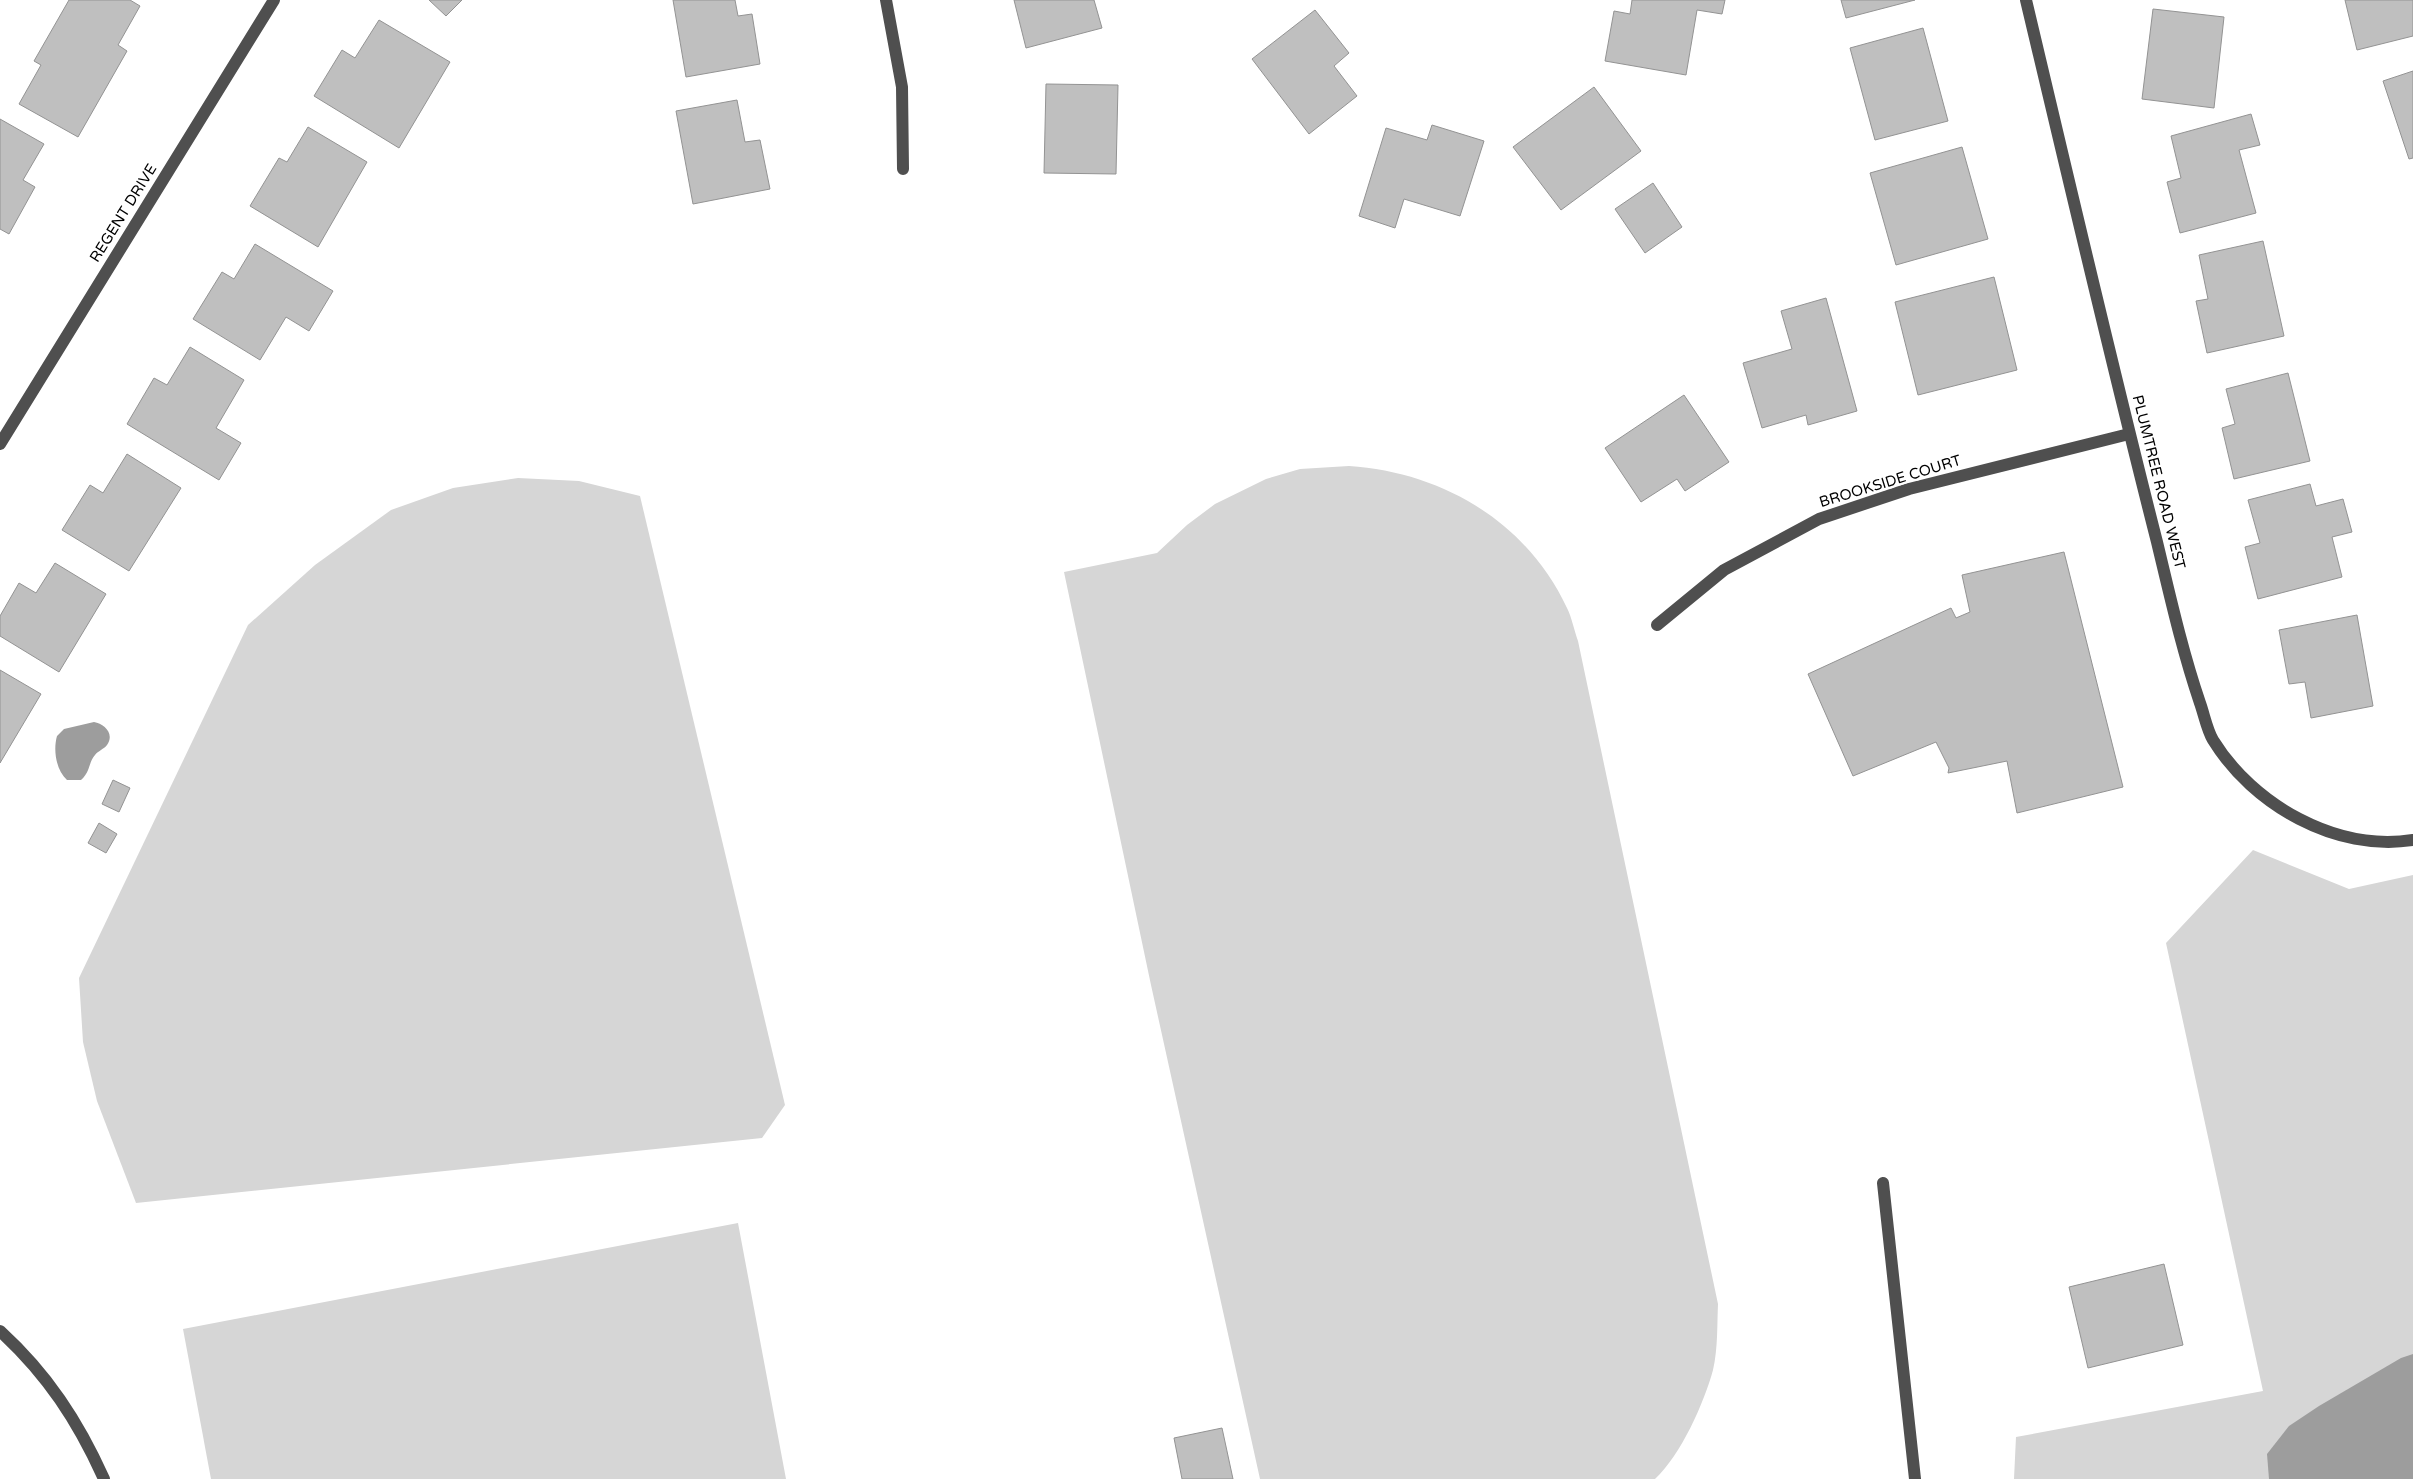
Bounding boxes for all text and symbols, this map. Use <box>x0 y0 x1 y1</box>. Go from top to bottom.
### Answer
street label: REGENT DRIVE <box>86 161 160 265</box>
street label: PLUMTREE ROAD WEST <box>2129 393 2189 571</box>
street label: BROOKSIDE COURT <box>1817 451 1963 511</box>

